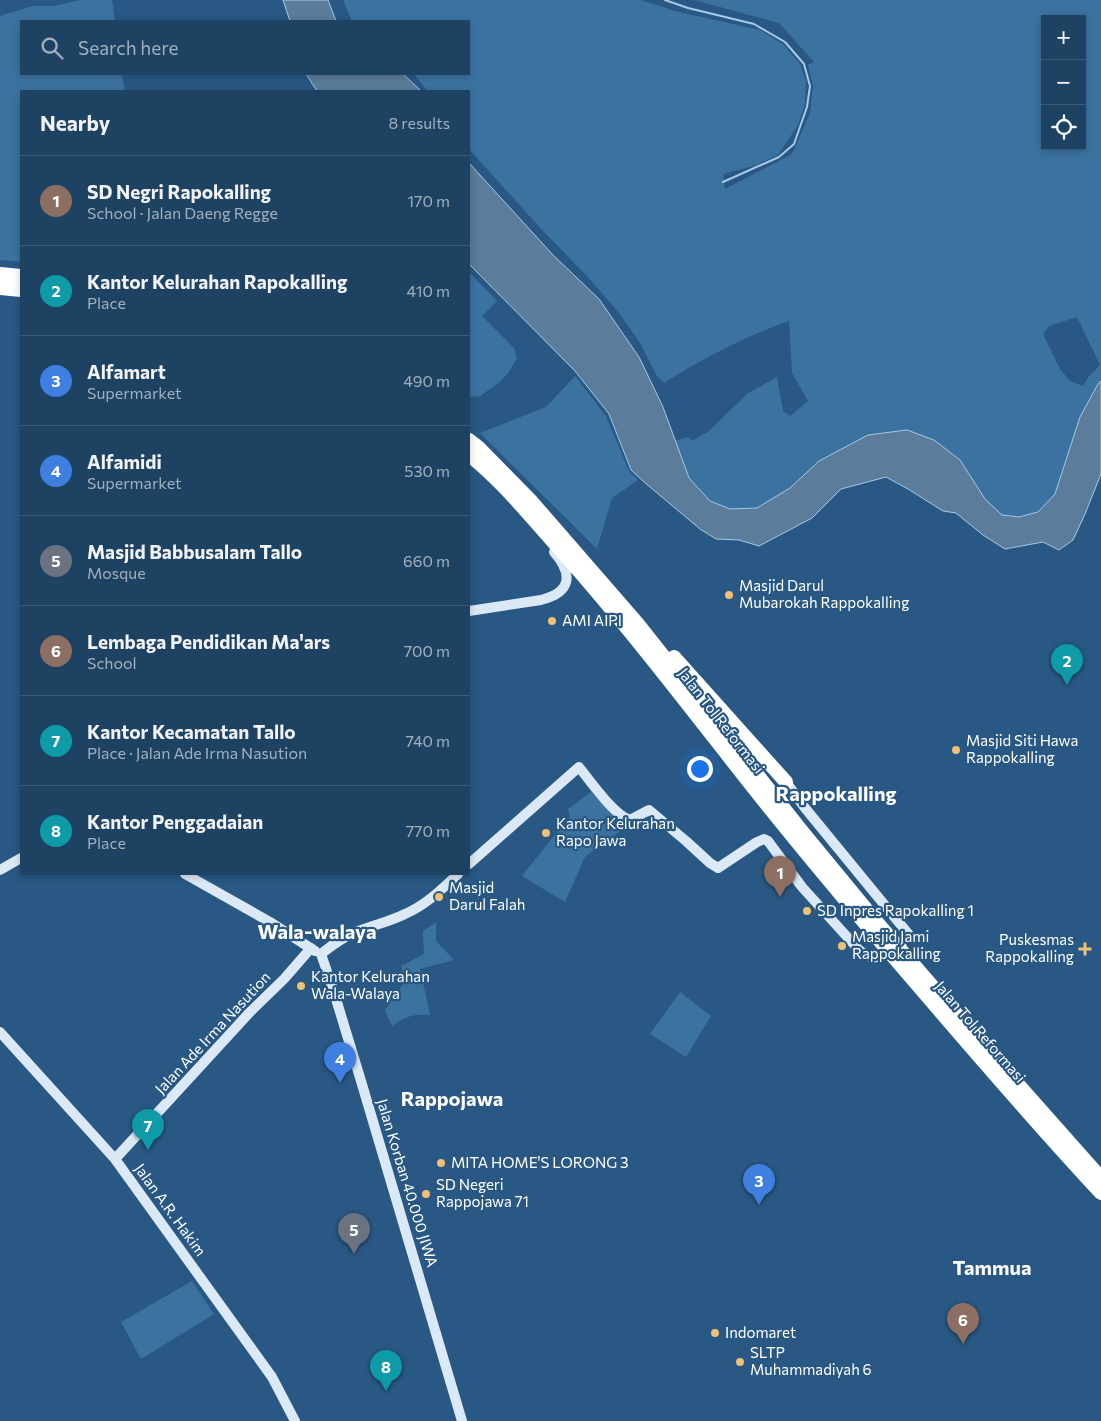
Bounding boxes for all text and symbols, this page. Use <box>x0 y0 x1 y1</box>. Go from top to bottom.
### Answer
map controls <box>1041 15 1086 150</box>
button: + <box>1041 15 1086 60</box>
search box <box>20 20 470 75</box>
icon: search <box>38 34 66 62</box>
text: Search here <box>78 36 178 59</box>
button: − <box>1041 60 1086 105</box>
button: locate <box>1041 105 1086 150</box>
text: Nearby <box>40 110 110 135</box>
text: 8 results <box>389 113 450 132</box>
text: SD Negri Rapokalling <box>87 180 271 203</box>
text: 1 <box>52 191 60 210</box>
text: 170 m <box>407 191 450 210</box>
text: School · Jalan Daeng Regge <box>87 203 278 222</box>
text: Kantor Kelurahan Rapokalling <box>87 270 347 293</box>
text: 2 <box>51 281 61 300</box>
text: 410 m <box>407 281 450 300</box>
text: Place <box>87 293 126 312</box>
text: Alfamart <box>87 360 166 383</box>
text: 3 <box>51 371 61 390</box>
text: 490 m <box>403 371 450 390</box>
text: Supermarket <box>87 383 182 402</box>
text: Alfamidi <box>87 450 162 473</box>
text: 4 <box>51 461 61 480</box>
text: 530 m <box>404 461 450 480</box>
text: Supermarket <box>87 473 182 492</box>
text: Masjid Babbusalam Tallo <box>87 540 302 563</box>
text: 5 <box>51 551 61 570</box>
text: 660 m <box>403 551 450 570</box>
text: Mosque <box>87 563 146 582</box>
place label: Masjid Darul Mubarokah Rappokalling <box>739 576 909 611</box>
marker: Masjid Darul Mubarokah Rappokalling <box>723 589 735 601</box>
place label: AMI AIPI <box>562 611 622 629</box>
marker: AMI AIPI <box>546 615 558 627</box>
text: Lembaga Pendidikan Ma'ars <box>87 630 330 653</box>
text: 6 <box>51 641 61 660</box>
text: 700 m <box>404 641 450 660</box>
pin: 2 <box>1051 644 1083 685</box>
text: School <box>87 653 137 672</box>
street label: Jalan Tol Reformasi <box>675 664 769 777</box>
text: Kantor Kecamatan Tallo <box>87 720 296 743</box>
text: 7 <box>52 731 60 750</box>
text: 740 m <box>405 731 450 750</box>
place label: Masjid Siti Hawa Rappokalling <box>966 731 1078 766</box>
text: Place · Jalan Ade Irma Nasution <box>87 743 307 762</box>
marker: Masjid Siti Hawa Rappokalling <box>950 744 962 756</box>
your location <box>687 756 713 782</box>
district label: Rappokalling <box>776 781 896 805</box>
text: Kantor Penggadaian <box>87 810 263 833</box>
place label: Kantor Kelurahan Rapo Jawa <box>556 814 675 849</box>
text: 8 <box>51 821 61 840</box>
text: 770 m <box>406 821 450 840</box>
marker: Kantor Kelurahan Rapo Jawa <box>540 827 552 839</box>
text: Place <box>87 833 126 852</box>
pin: 1 <box>764 856 796 897</box>
place label: Masjid Darul Falah <box>449 878 525 913</box>
marker: Masjid Darul Falah <box>433 891 445 903</box>
place label: SD Inpres Rapokalling 1 <box>817 901 974 919</box>
marker: SD Inpres Rapokalling 1 <box>801 905 813 917</box>
district label: Wala-walaya <box>258 919 376 943</box>
place label: Masjid Jami Rappokalling <box>852 927 941 962</box>
place label: Puskesmas Rappokalling <box>985 930 1074 965</box>
marker: Masjid Jami Rappokalling <box>836 940 848 952</box>
marker: Puskesmas Rappokalling <box>1078 942 1092 956</box>
street label: Jalan Ade Irma Nasution <box>151 967 274 1097</box>
place label: Kantor Kelurahan Wala-Walaya <box>311 967 430 1002</box>
street label: Jalan Tol Reformasi <box>932 977 1030 1086</box>
marker: Kantor Kelurahan Wala-Walaya <box>295 980 307 992</box>
pin: 4 <box>324 1042 356 1083</box>
district label: Rappojawa <box>401 1086 503 1110</box>
street label: Jalan Korban 40.000 JIWA <box>374 1096 442 1269</box>
pin: 7 <box>132 1109 164 1150</box>
place label: MITA HOME'S LORONG 3 <box>451 1153 629 1171</box>
marker: MITA HOME'S LORONG 3 <box>435 1157 447 1169</box>
street label: Jalan A.R. Hakim <box>131 1160 210 1259</box>
pin: 3 <box>743 1164 775 1205</box>
place label: SD Negeri Rappojawa 71 <box>436 1175 529 1210</box>
marker: SD Negeri Rappojawa 71 <box>420 1188 432 1200</box>
pin: 5 <box>338 1213 370 1254</box>
district label: Tammua <box>953 1255 1031 1279</box>
pin: 6 <box>947 1303 979 1344</box>
place label: Indomaret <box>725 1323 796 1341</box>
marker: Indomaret <box>709 1327 721 1339</box>
place label: SLTP Muhammadiyah 6 <box>750 1343 872 1378</box>
pin: 8 <box>370 1350 402 1391</box>
marker: SLTP Muhammadiyah 6 <box>734 1356 746 1368</box>

